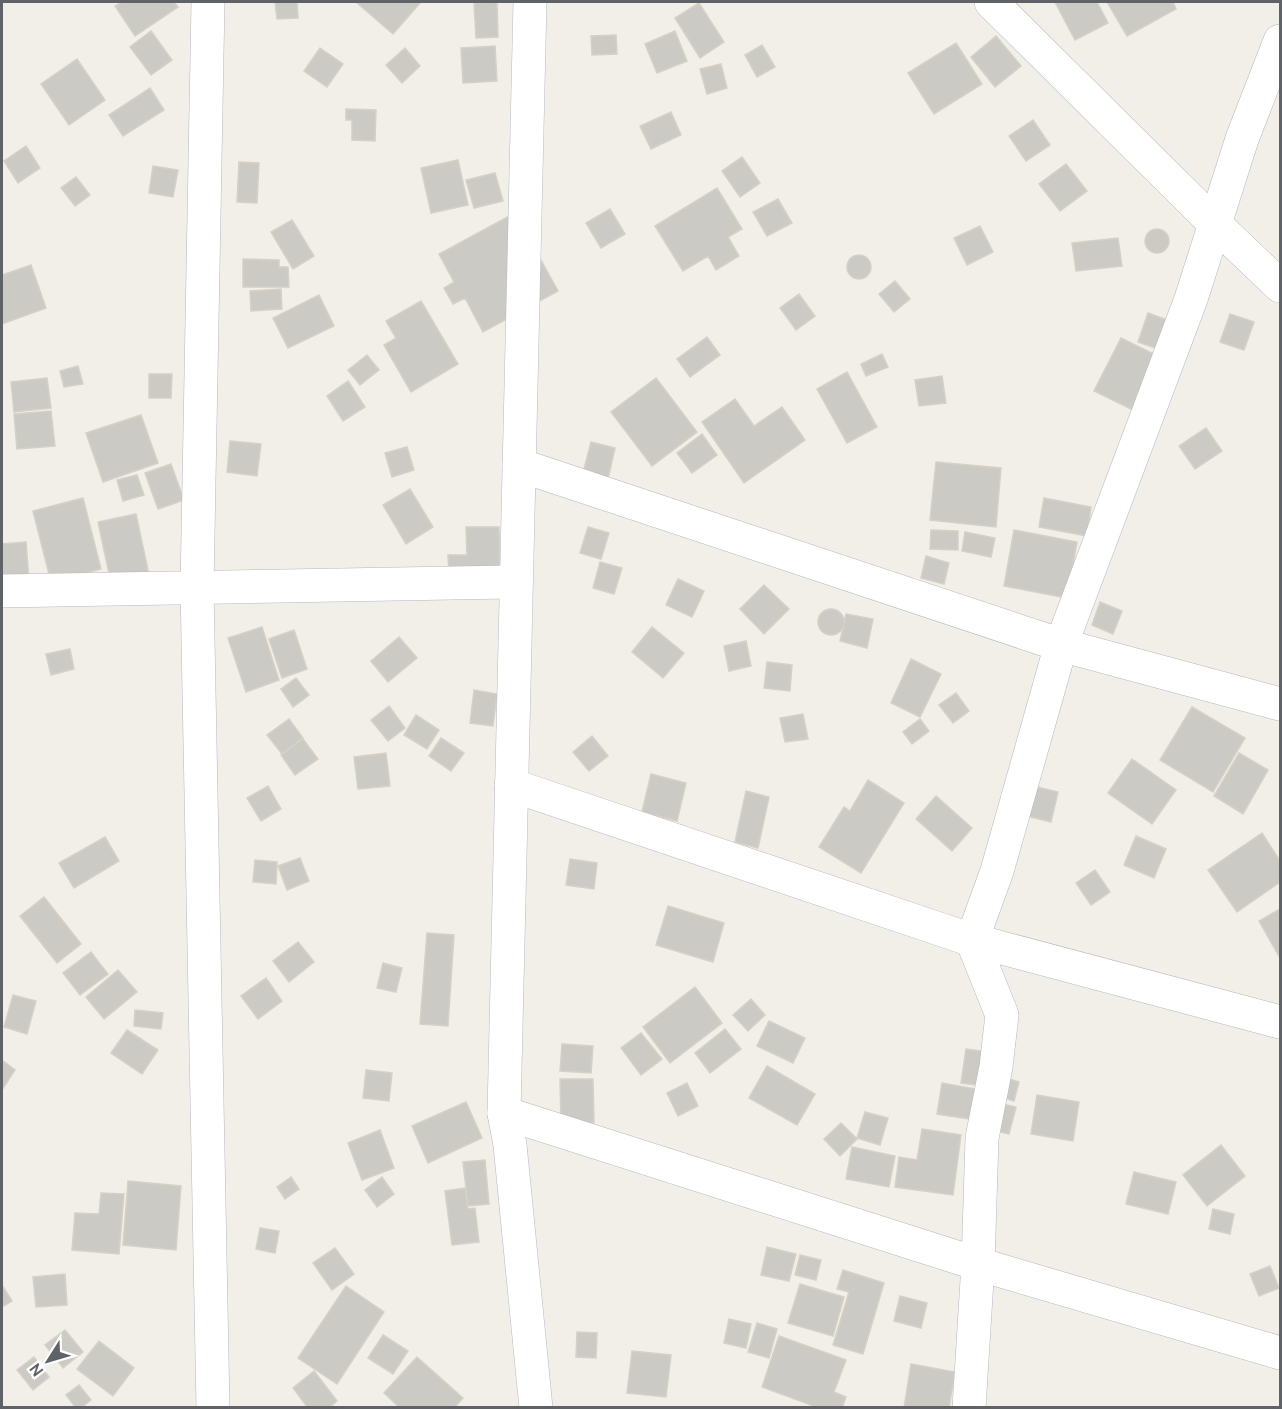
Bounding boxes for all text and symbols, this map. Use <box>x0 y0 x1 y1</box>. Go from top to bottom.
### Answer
north arrow <box>18 1331 78 1391</box>
text: N <box>25 1359 47 1380</box>

